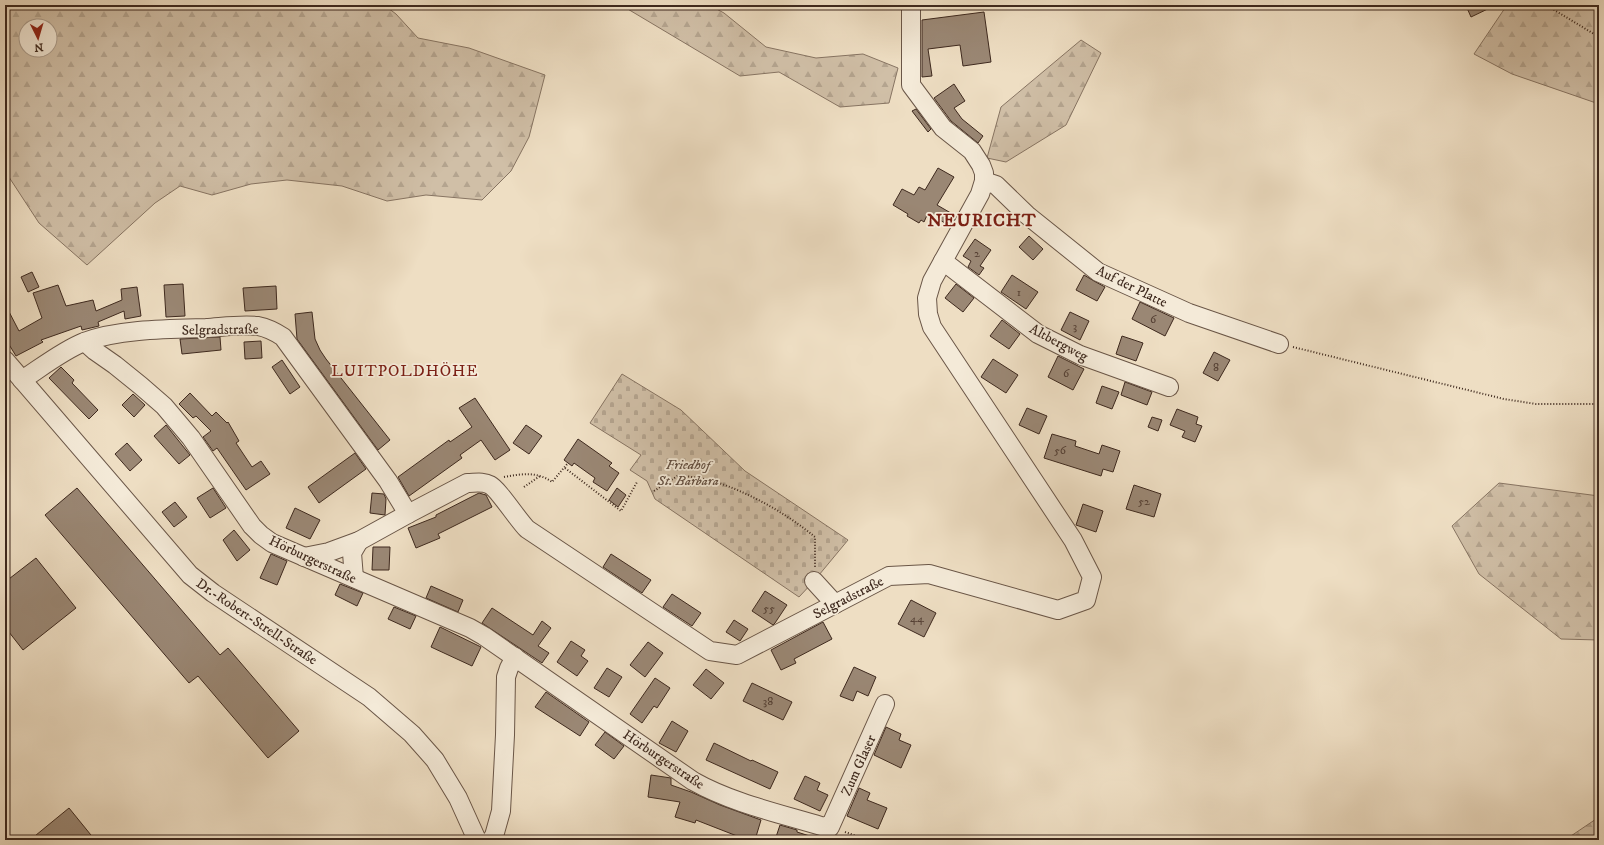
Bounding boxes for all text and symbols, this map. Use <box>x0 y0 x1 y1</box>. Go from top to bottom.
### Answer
north arrow <box>18 18 58 58</box>
text: N <box>34 40 44 54</box>
district label: NEURICHT <box>927 210 1037 232</box>
house number: 2 <box>974 246 980 261</box>
street label: Auf der Platte <box>1093 262 1170 312</box>
house number: 1 <box>1017 285 1021 300</box>
house number: 6 <box>1150 312 1157 327</box>
house number: 3 <box>1073 319 1077 334</box>
street label: Selgradstraße <box>181 320 259 340</box>
street label: Altbergweg <box>1026 320 1091 366</box>
house number: 8 <box>1213 360 1219 375</box>
district label: LUITPOLDHÖHE <box>331 361 479 381</box>
house number: 6 <box>1063 366 1070 381</box>
house number: 56 <box>1054 443 1067 458</box>
park label: Friedhof St. Barbara <box>656 456 719 490</box>
house number: 52 <box>1138 494 1150 509</box>
street label: Hörburgerstraße <box>266 532 359 588</box>
street label: Selgradstraße <box>810 572 887 623</box>
street label: Dr.-Robert-Strell-Straße <box>192 575 321 669</box>
house number: 55 <box>763 601 775 616</box>
house number: 44 <box>910 611 925 626</box>
house number: 38 <box>763 694 773 709</box>
street label: Hörburgerstraße <box>619 726 708 794</box>
street label: Zum Glaser <box>837 731 881 799</box>

